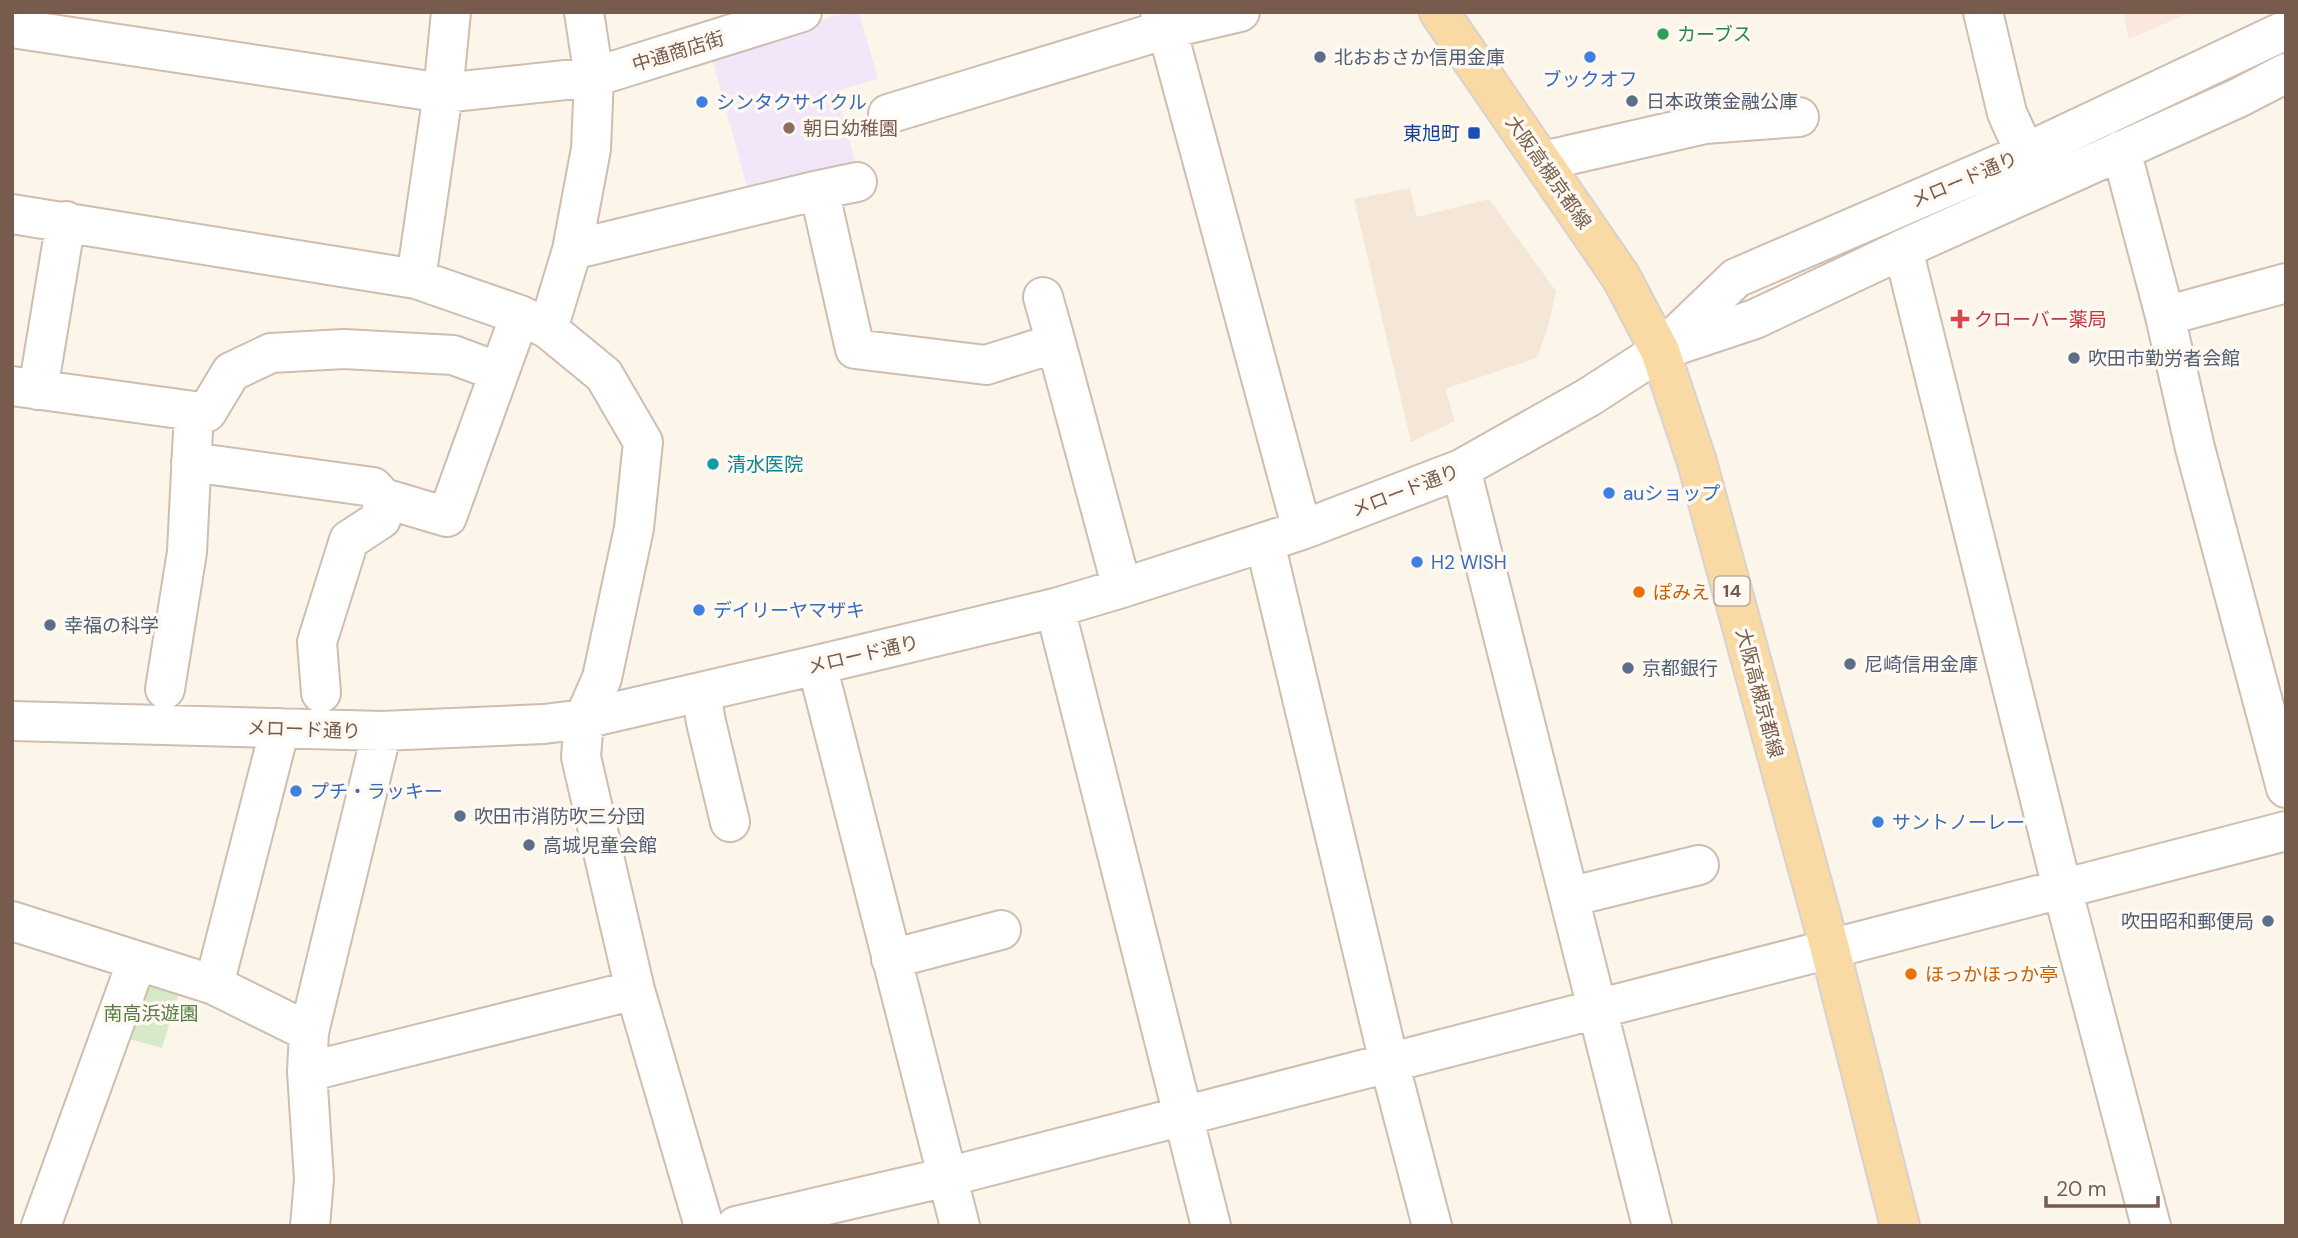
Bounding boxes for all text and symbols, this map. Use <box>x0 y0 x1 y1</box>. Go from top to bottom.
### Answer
place label: カーブス <box>1677 22 1752 47</box>
street label: 中通商店街 <box>629 26 727 77</box>
marker: カーブス <box>1655 26 1671 42</box>
place label: 北おおさか信用金庫 <box>1334 45 1505 70</box>
marker: 北おおさか信用金庫 <box>1312 49 1328 65</box>
marker: ブックオフ <box>1582 49 1598 65</box>
place label: ブックオフ <box>1542 67 1638 92</box>
place label: 日本政策金融公庫 <box>1646 89 1798 114</box>
place label: シンタクサイクル <box>716 90 867 115</box>
marker: 日本政策金融公庫 <box>1624 93 1640 109</box>
marker: シンタクサイクル <box>694 94 710 110</box>
street label: 大阪高槻京都線 <box>1500 111 1597 234</box>
place label: 朝日幼稚園 <box>803 116 898 141</box>
marker: 朝日幼稚園 <box>781 120 797 136</box>
place label: 東旭町 <box>1403 121 1460 146</box>
marker: 東旭町 <box>1466 125 1482 141</box>
street label: メロード通り <box>1907 146 2022 213</box>
place label: クローバー薬局 <box>1974 307 2107 332</box>
marker: クローバー薬局 <box>1952 311 1968 327</box>
place label: 吹田市勤労者会館 <box>2088 346 2240 371</box>
marker: 吹田市勤労者会館 <box>2066 350 2082 366</box>
place label: 清水医院 <box>727 452 803 477</box>
marker: 清水医院 <box>705 456 721 472</box>
street label: メロード通り <box>1347 458 1463 523</box>
place label: auショップ <box>1623 481 1720 506</box>
marker: auショップ <box>1601 485 1617 501</box>
place label: H2 WISH <box>1431 550 1507 575</box>
marker: H2 WISH <box>1409 554 1425 570</box>
road number: 14 <box>1714 576 1750 606</box>
place label: ぽみえ <box>1653 580 1710 605</box>
marker: ぽみえ <box>1631 584 1647 600</box>
place label: デイリーヤマザキ <box>713 598 865 623</box>
marker: デイリーヤマザキ <box>691 602 707 618</box>
place label: 幸福の科学 <box>64 613 159 638</box>
marker: 幸福の科学 <box>42 617 58 633</box>
street label: 大阪高槻京都線 <box>1730 626 1789 761</box>
street label: メロード通り <box>805 629 921 679</box>
place label: 尼崎信用金庫 <box>1864 652 1978 677</box>
place label: 京都銀行 <box>1642 656 1718 681</box>
marker: 尼崎信用金庫 <box>1842 656 1858 672</box>
marker: 京都銀行 <box>1620 660 1636 676</box>
street label: メロード通り <box>247 715 361 744</box>
place label: プチ・ラッキー <box>310 779 443 804</box>
marker: プチ・ラッキー <box>288 783 304 799</box>
place label: 吹田市消防吹三分団 <box>474 804 645 829</box>
marker: 吹田市消防吹三分団 <box>452 808 468 824</box>
place label: サントノーレー <box>1892 810 2025 835</box>
marker: サントノーレー <box>1870 814 1886 830</box>
place label: 高城児童会館 <box>543 833 657 858</box>
marker: 高城児童会館 <box>521 837 537 853</box>
place label: 吹田昭和郵便局 <box>2121 909 2254 934</box>
marker: 吹田昭和郵便局 <box>2260 913 2276 929</box>
place label: ほっかほっか亭 <box>1925 962 2058 987</box>
marker: ほっかほっか亭 <box>1903 966 1919 982</box>
park label: 南高浜遊園 <box>103 1001 199 1026</box>
scale bar <box>2046 1164 2158 1208</box>
text: 20 m <box>2056 1175 2107 1203</box>

